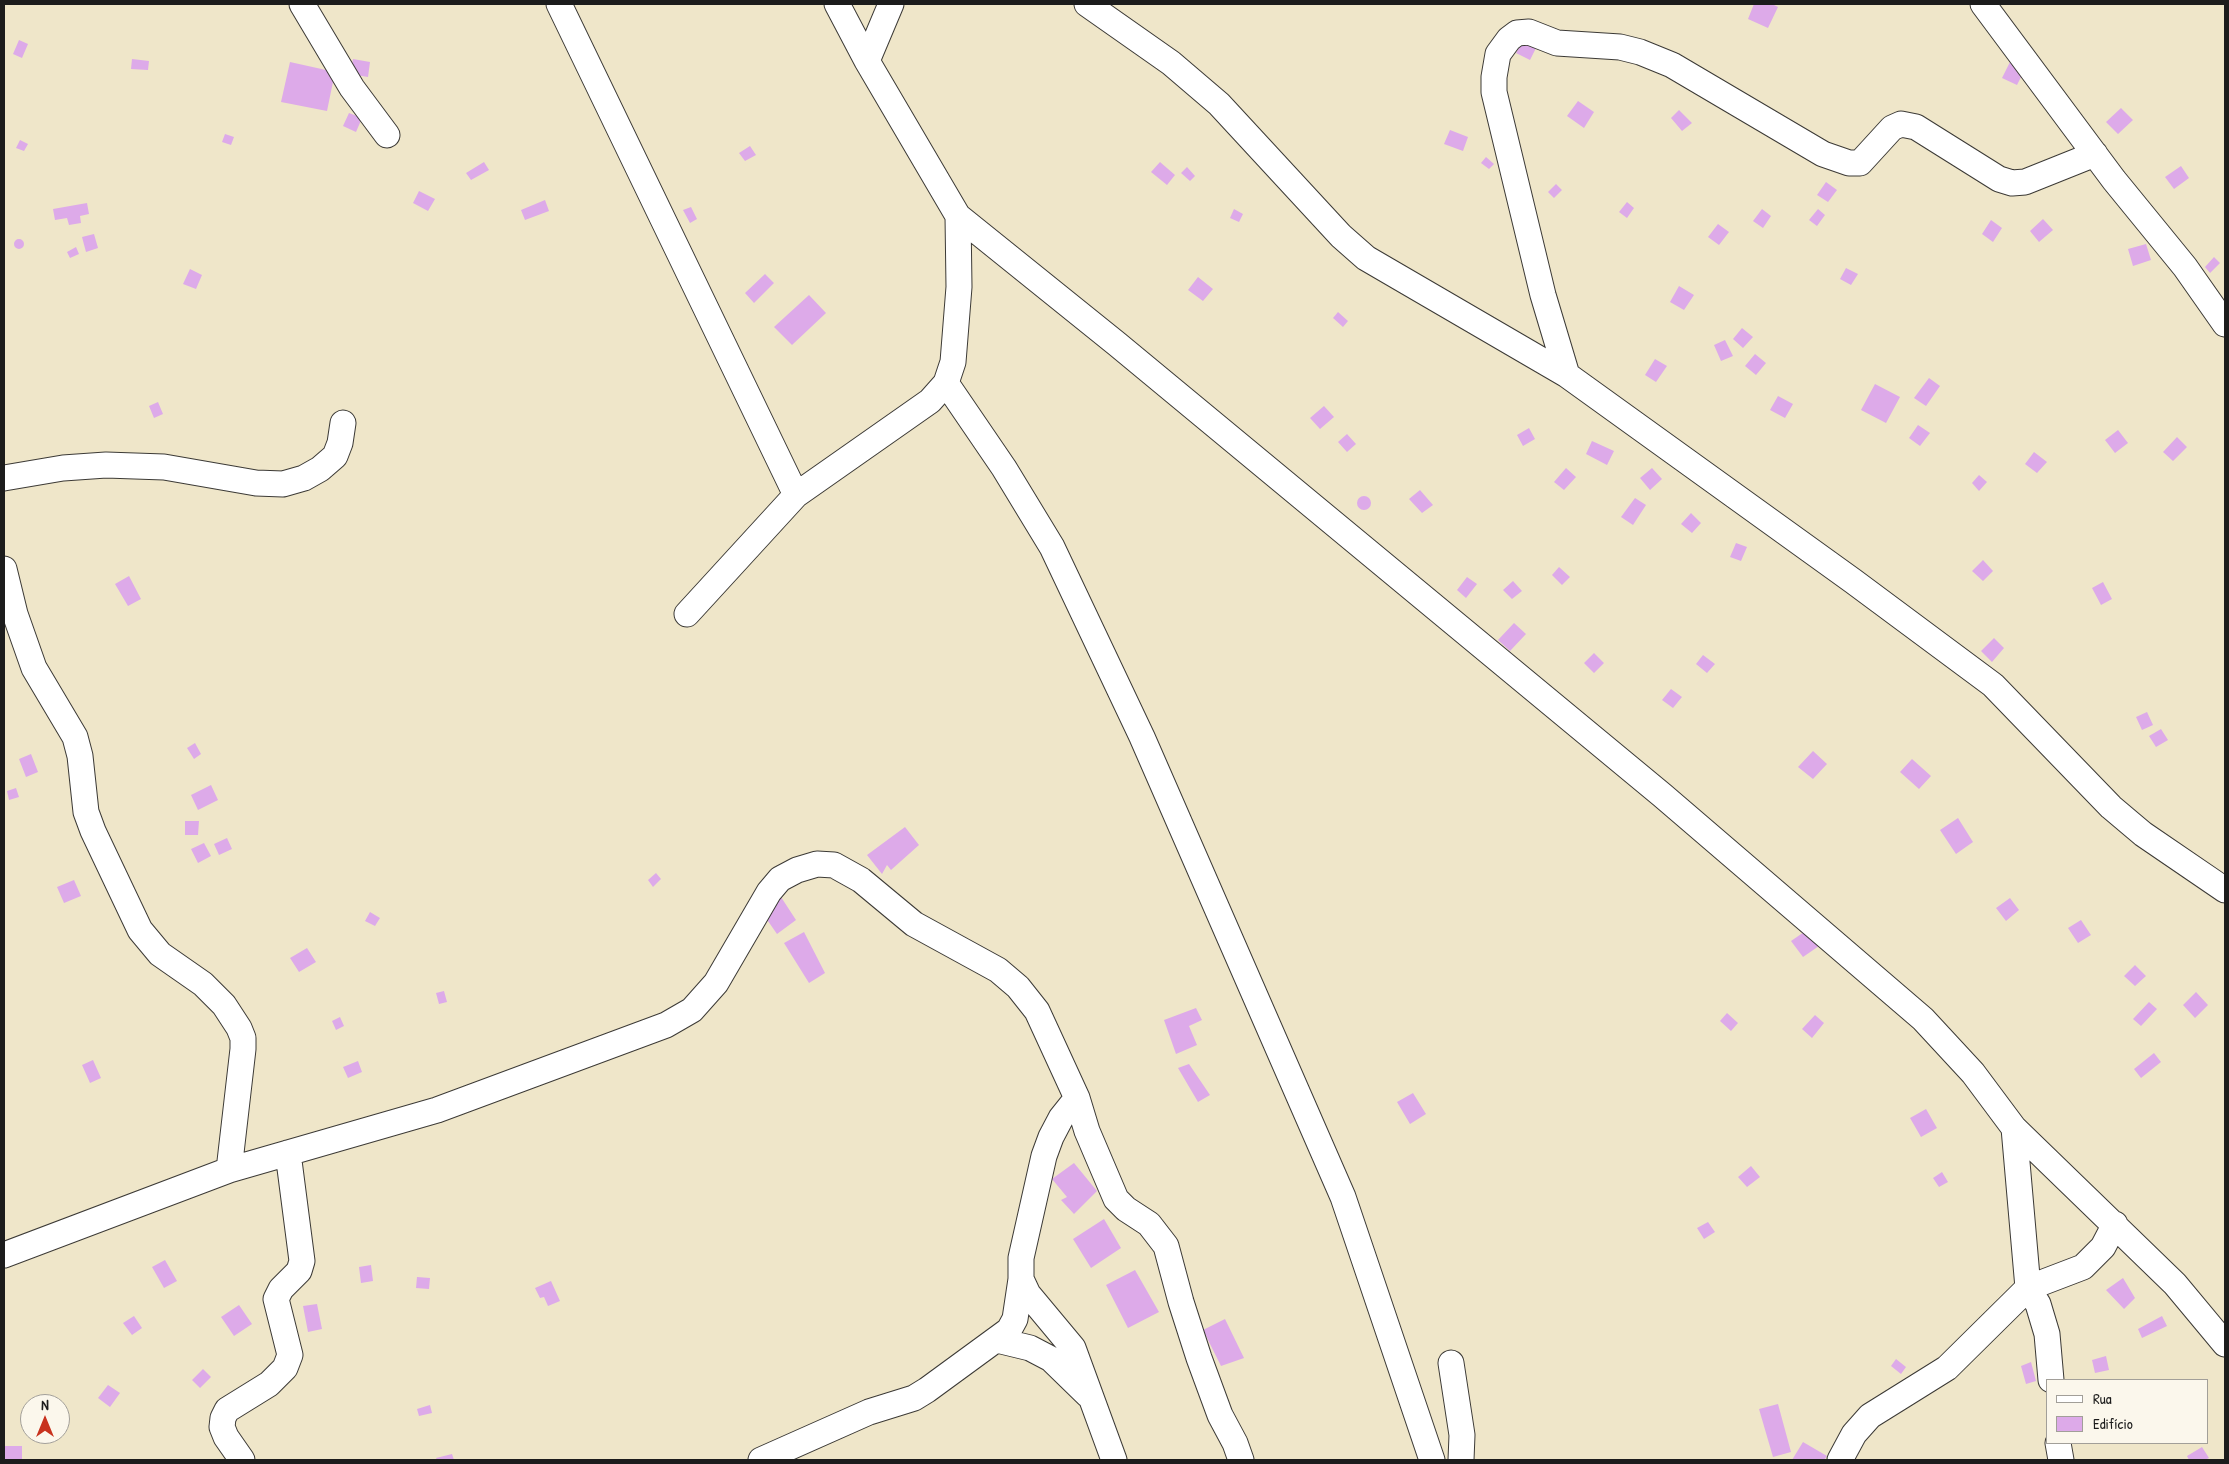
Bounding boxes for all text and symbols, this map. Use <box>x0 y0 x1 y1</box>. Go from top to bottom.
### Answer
legend <box>2046 1379 2209 1444</box>
text: Rua <box>2093 1388 2112 1409</box>
north arrow <box>20 1394 70 1444</box>
text: N <box>41 1395 49 1414</box>
text: Edifício <box>2093 1413 2133 1434</box>

